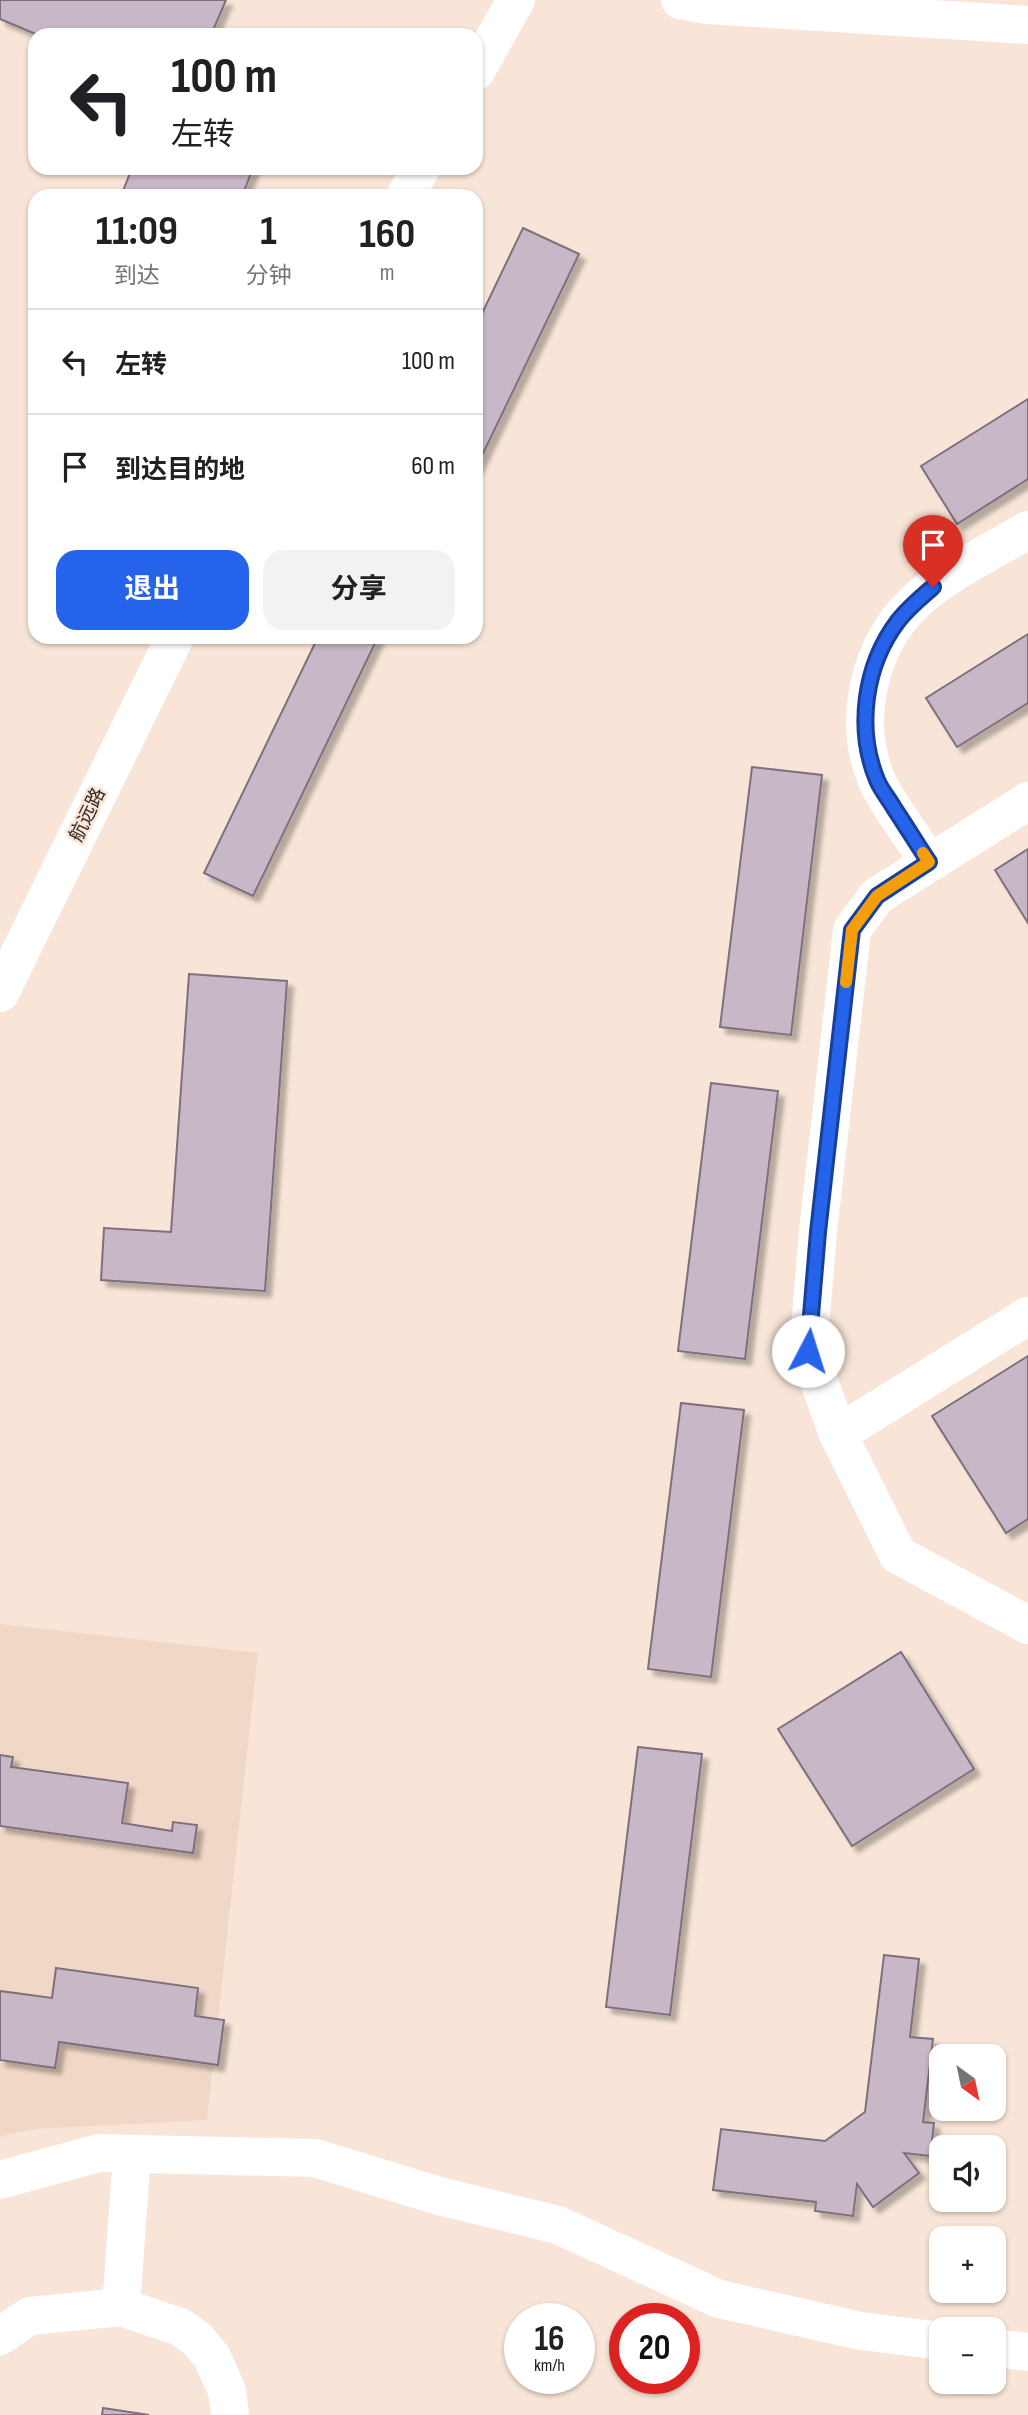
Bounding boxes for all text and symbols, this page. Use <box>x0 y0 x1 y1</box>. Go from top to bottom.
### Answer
text: 100 m <box>171 48 277 107</box>
icon: left <box>56 56 147 147</box>
text: 左转 <box>171 116 235 155</box>
text: 11:09 <box>96 206 178 257</box>
text: 1 <box>260 206 277 257</box>
text: 160 <box>359 209 415 260</box>
text: m <box>380 259 395 287</box>
text: 到达 <box>114 262 160 290</box>
text: 分钟 <box>246 262 292 290</box>
icon: left <box>56 343 94 381</box>
text: 100 m <box>402 346 455 377</box>
text: 左转 <box>115 350 167 381</box>
icon: arrive <box>56 448 94 486</box>
text: 60 m <box>411 451 455 482</box>
text: 到达目的地 <box>115 455 245 486</box>
pin <box>903 515 963 587</box>
icon: arrive <box>914 526 952 564</box>
button: 退出 <box>56 550 249 630</box>
button: 分享 <box>263 550 455 630</box>
street label: 航远路 <box>65 784 111 846</box>
position arrow <box>771 1314 845 1388</box>
north arrow <box>929 2044 1006 2121</box>
map controls <box>929 2044 1006 2394</box>
button: sound <box>929 2135 1006 2212</box>
button: + <box>929 2226 1006 2303</box>
speed limit sign: 20 <box>609 2303 700 2394</box>
button: − <box>929 2317 1006 2394</box>
text: 16 <box>534 2318 565 2361</box>
text: km/h <box>534 2355 565 2376</box>

